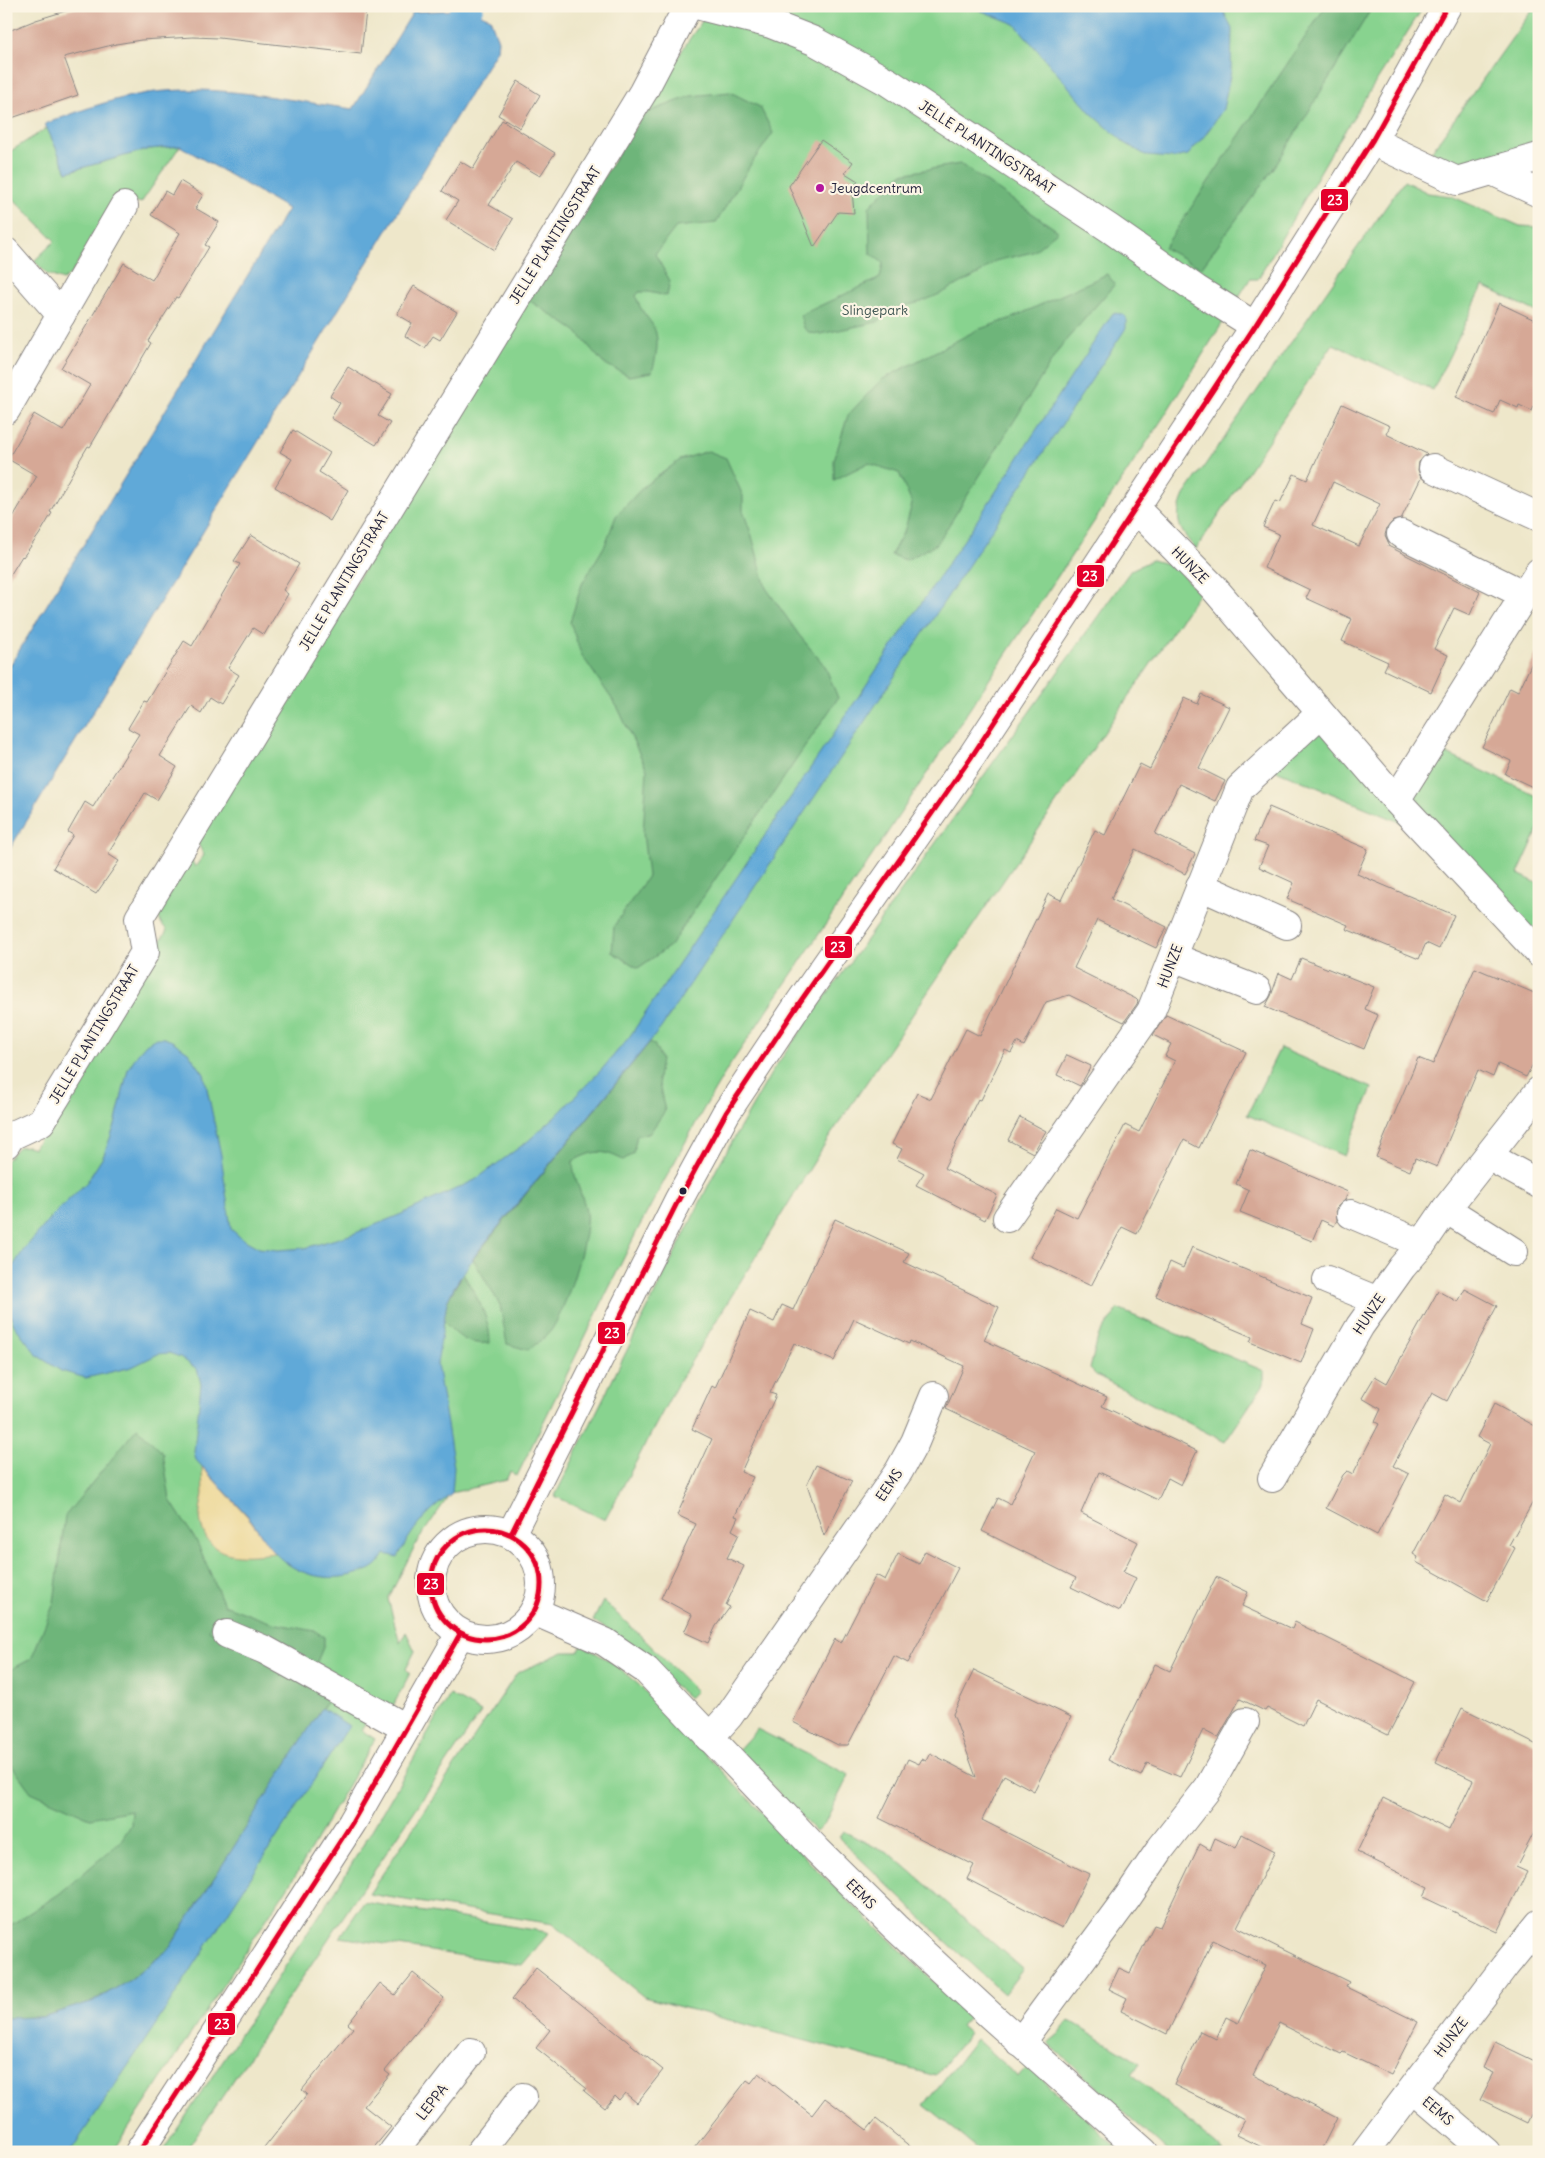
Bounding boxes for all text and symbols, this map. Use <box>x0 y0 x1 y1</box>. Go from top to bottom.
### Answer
street label: JELLE PLANTINGSTRAAT <box>915 96 1059 198</box>
street label: JELLE PLANTINGSTRAAT <box>505 163 605 307</box>
place label: Jeugdcentrum <box>830 179 922 197</box>
marker: Jeugdcentrum <box>814 182 826 194</box>
line badge: 23 <box>1320 188 1349 212</box>
text: 23 <box>1327 191 1343 209</box>
park label: Slingepark <box>842 301 908 319</box>
street label: JELLE PLANTINGSTRAAT <box>295 508 393 654</box>
street label: HUNZE <box>1168 543 1212 587</box>
line badge: 23 <box>1076 564 1105 588</box>
text: 23 <box>1082 567 1098 585</box>
line badge: 23 <box>824 935 853 959</box>
text: 23 <box>830 938 846 956</box>
street label: HUNZE <box>1153 942 1187 990</box>
street label: JELLE PLANTINGSTRAAT <box>45 961 143 1107</box>
unlabelled marker <box>678 1186 688 1196</box>
street label: HUNZE <box>1349 1290 1389 1338</box>
line badge: 23 <box>597 1321 626 1345</box>
text: 23 <box>604 1324 620 1342</box>
street label: EEMS <box>872 1465 907 1505</box>
line badge: 23 <box>416 1572 445 1596</box>
text: 23 <box>423 1575 439 1593</box>
street label: EEMS <box>842 1875 880 1913</box>
line badge: 23 <box>207 2012 236 2036</box>
street label: HUNZE <box>1430 2013 1472 2061</box>
text: 23 <box>214 2015 230 2033</box>
street label: LEPPA <box>412 2080 452 2124</box>
street label: EEMS <box>1419 2093 1457 2130</box>

